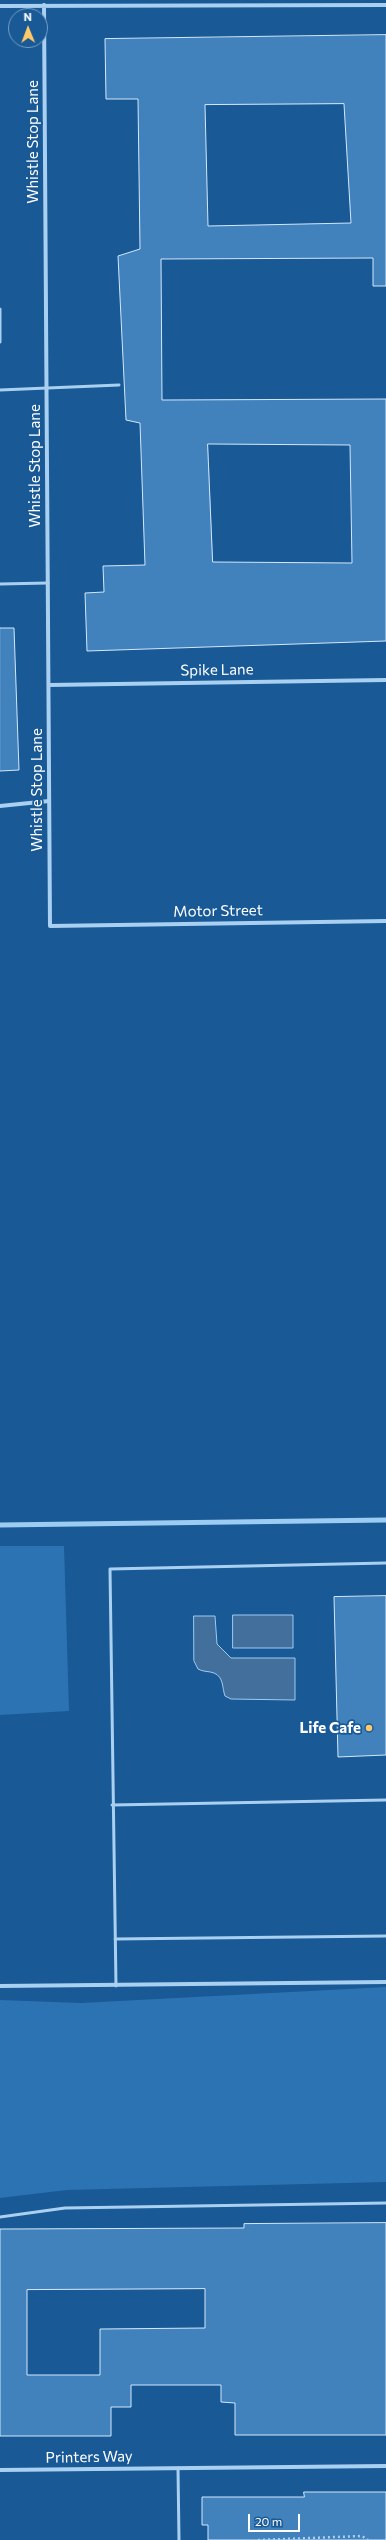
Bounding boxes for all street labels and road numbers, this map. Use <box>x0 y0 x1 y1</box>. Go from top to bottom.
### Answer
street label: Whistle Stop Lane <box>24 80 42 204</box>
street label: Whistle Stop Lane <box>26 404 44 528</box>
street label: Spike Lane <box>180 660 254 680</box>
street label: Whistle Stop Lane <box>28 728 46 852</box>
street label: Motor Street <box>173 901 263 921</box>
street label: Printers Way <box>45 2447 133 2467</box>

